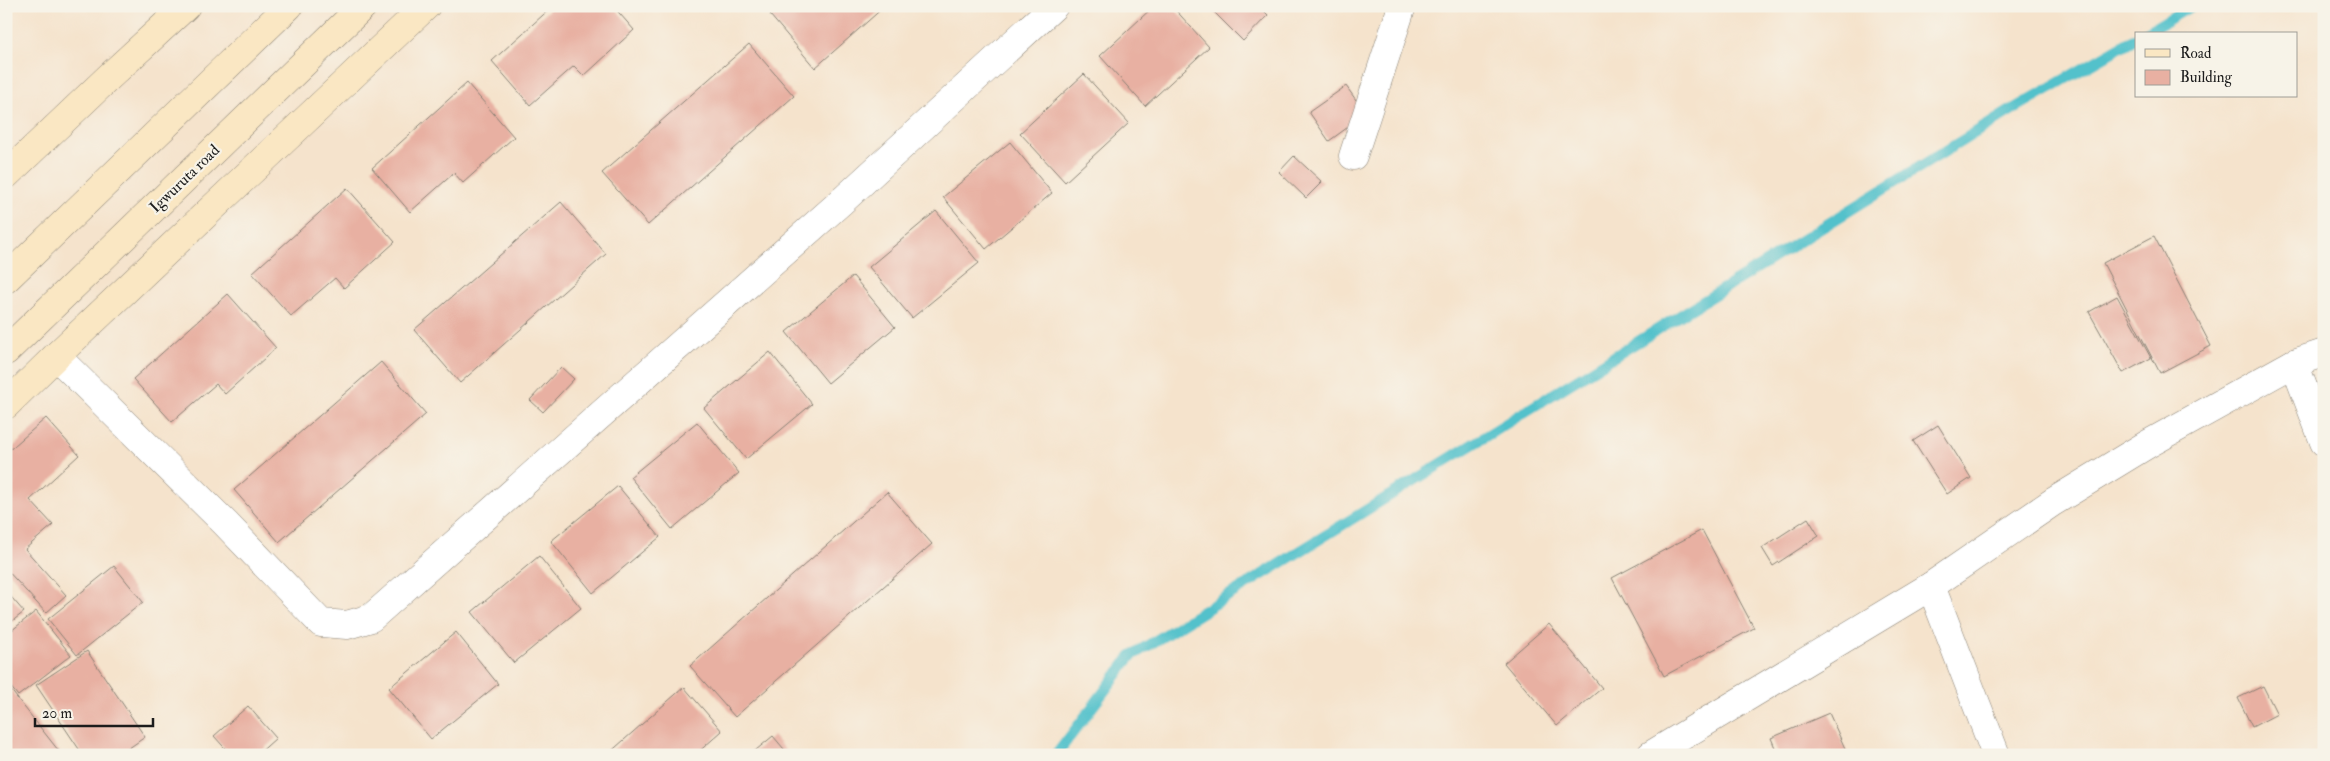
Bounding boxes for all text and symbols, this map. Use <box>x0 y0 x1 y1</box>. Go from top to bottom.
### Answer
legend <box>2135 32 2298 98</box>
text: Road <box>2180 44 2212 63</box>
text: Building <box>2180 68 2232 87</box>
street label: Igwuruta road <box>145 140 224 217</box>
scale bar <box>35 696 152 728</box>
text: 20 m <box>42 704 72 723</box>

